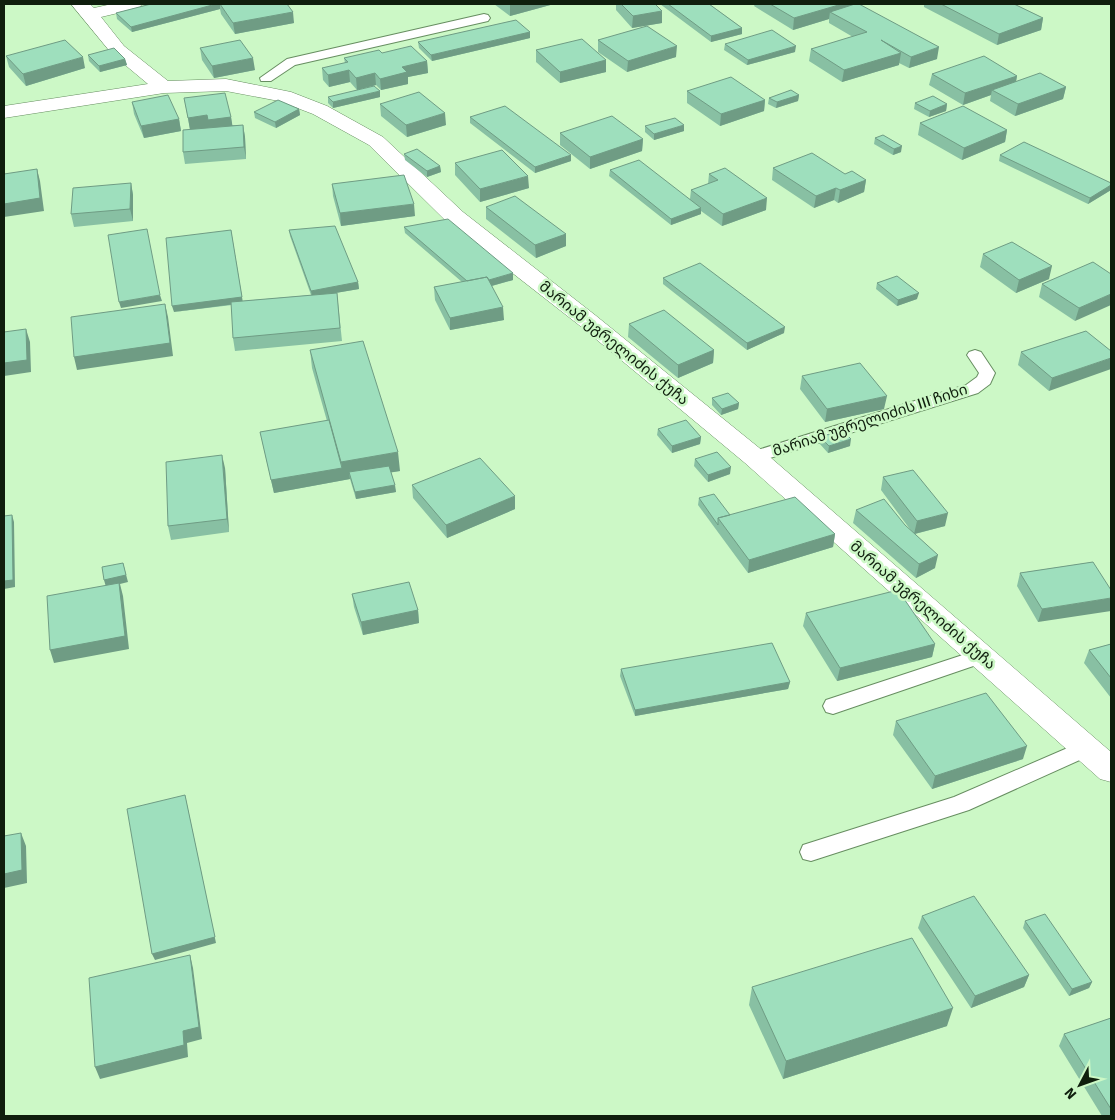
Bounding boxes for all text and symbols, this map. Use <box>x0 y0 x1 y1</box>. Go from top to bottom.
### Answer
street label: მარიამ უგრელიძის ქუჩა <box>536 277 692 409</box>
street label: მარიამ უგრელიძის III ჩიხი <box>770 380 970 460</box>
street label: მარიამ უგრელიძის ქუჩა <box>847 537 999 673</box>
north arrow <box>1055 1060 1105 1110</box>
text: N <box>1061 1084 1080 1102</box>

